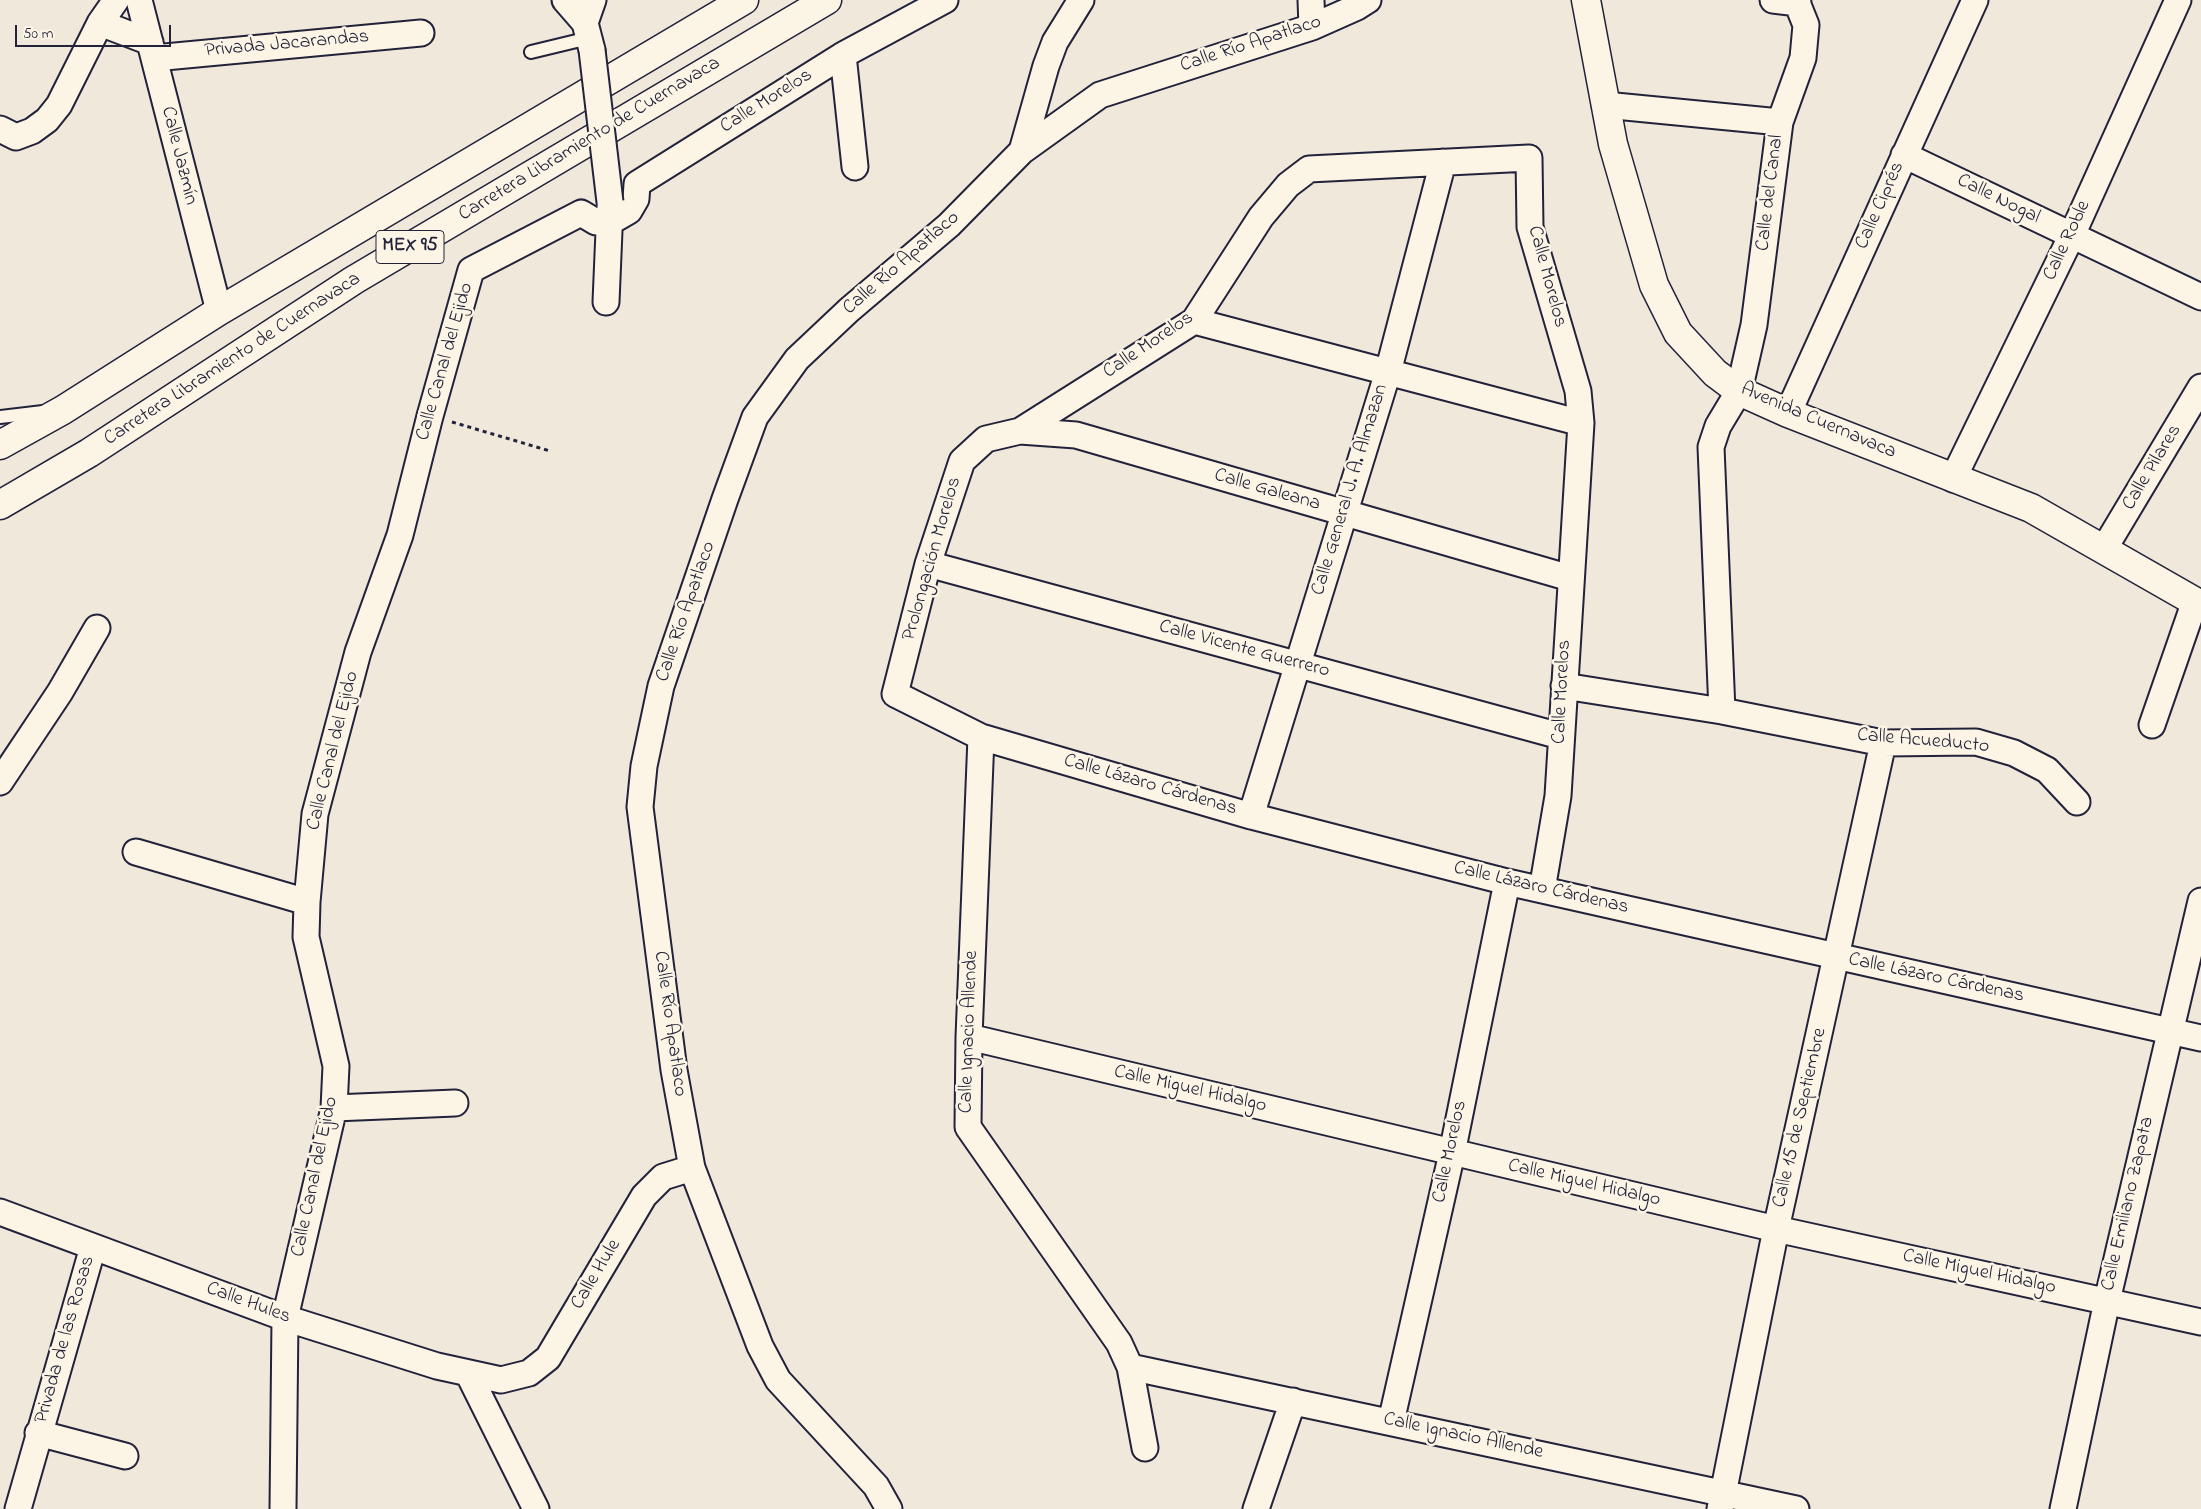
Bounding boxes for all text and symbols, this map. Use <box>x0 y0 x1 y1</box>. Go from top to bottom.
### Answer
street label: Calle Río Apatlaco <box>1178 11 1324 79</box>
scale bar <box>18 15 174 47</box>
text: 50 m <box>23 23 53 45</box>
street label: Privada Jacarandas <box>204 26 370 64</box>
street label: Carretera Libramiento de Cuernavaca <box>455 52 725 228</box>
street label: Calle Morelos <box>717 64 817 140</box>
street label: Calle Jazmín <box>154 104 202 208</box>
street label: Calle del Canal <box>1752 134 1790 252</box>
street label: Calle Ciprés <box>1851 159 1911 253</box>
street label: Calle Nogal <box>1953 170 2043 230</box>
street label: Calle Roble <box>2039 197 2097 285</box>
street label: Calle Río Apatlaco <box>839 207 965 321</box>
street label: Calle Morelos <box>1521 224 1571 330</box>
road number: MEX 95 <box>376 230 444 264</box>
street label: Carretera Libramiento de Cuernavaca <box>100 268 366 452</box>
street label: Calle Canal del Ejido <box>412 280 480 444</box>
street label: Calle Morelos <box>1099 307 1199 385</box>
street label: Avenida Cuernavaca <box>1737 378 1899 466</box>
street label: Calle General J. A. Almazan <box>1307 382 1395 598</box>
street label: Calle Pilares <box>2118 421 2188 515</box>
street label: Calle Galeana <box>1211 464 1323 518</box>
street label: Prolongación Morelos <box>898 474 968 644</box>
street label: Calle Río Apatlaco <box>652 539 722 685</box>
street label: Calle Vicente Guerrero <box>1156 616 1332 684</box>
street label: Calle Morelos <box>1548 639 1578 745</box>
street label: Calle Canal del Ejido <box>303 669 365 833</box>
street label: Calle Acueducto <box>1856 724 1990 760</box>
street label: Calle Lázaro Cárdenas <box>1061 750 1239 822</box>
street label: Calle Lázaro Cárdenas <box>1451 857 1631 921</box>
street label: Calle Lázaro Cárdenas <box>1846 949 2026 1009</box>
street label: Calle Río Apatlaco <box>647 950 691 1098</box>
street label: Calle Ignacio Allende <box>955 950 985 1114</box>
street label: Calle 15 de Septiembre <box>1769 1026 1833 1210</box>
street label: Calle Miguel Hidalgo <box>1111 1061 1269 1119</box>
street label: Calle Canal del Ejido <box>287 1095 345 1259</box>
street label: Calle Morelos <box>1428 1099 1474 1205</box>
street label: Calle Emiliano Zapata <box>2097 1115 2161 1293</box>
street label: Calle Miguel Hidalgo <box>1505 1155 1663 1213</box>
street label: Calle Hule <box>567 1235 627 1315</box>
street label: Calle Miguel Hidalgo <box>1900 1245 2058 1301</box>
street label: Privada de las Rosas <box>31 1254 101 1426</box>
street label: Calle Hules <box>203 1278 293 1330</box>
street label: Calle Ignacio Allende <box>1381 1408 1545 1466</box>

